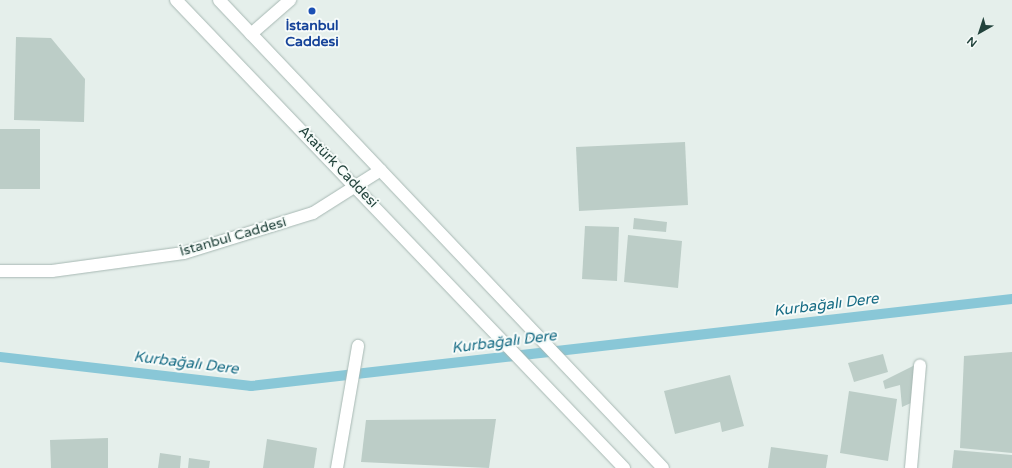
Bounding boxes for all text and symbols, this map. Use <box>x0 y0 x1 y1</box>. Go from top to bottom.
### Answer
marker: İstanbul Caddesi̇ <box>307 6 317 16</box>
north arrow <box>960 12 1000 52</box>
place label: İstanbul Caddesi̇ <box>285 18 339 50</box>
text: N <box>965 34 980 50</box>
street label: Atatürk Caddesi <box>295 123 381 211</box>
street label: İstanbul Caddesi <box>178 214 288 260</box>
water label: Kurbağalı Dere <box>773 290 879 320</box>
water label: Kurbağalı Dere <box>451 327 557 357</box>
water label: Kurbağalı Dere <box>133 348 239 378</box>

